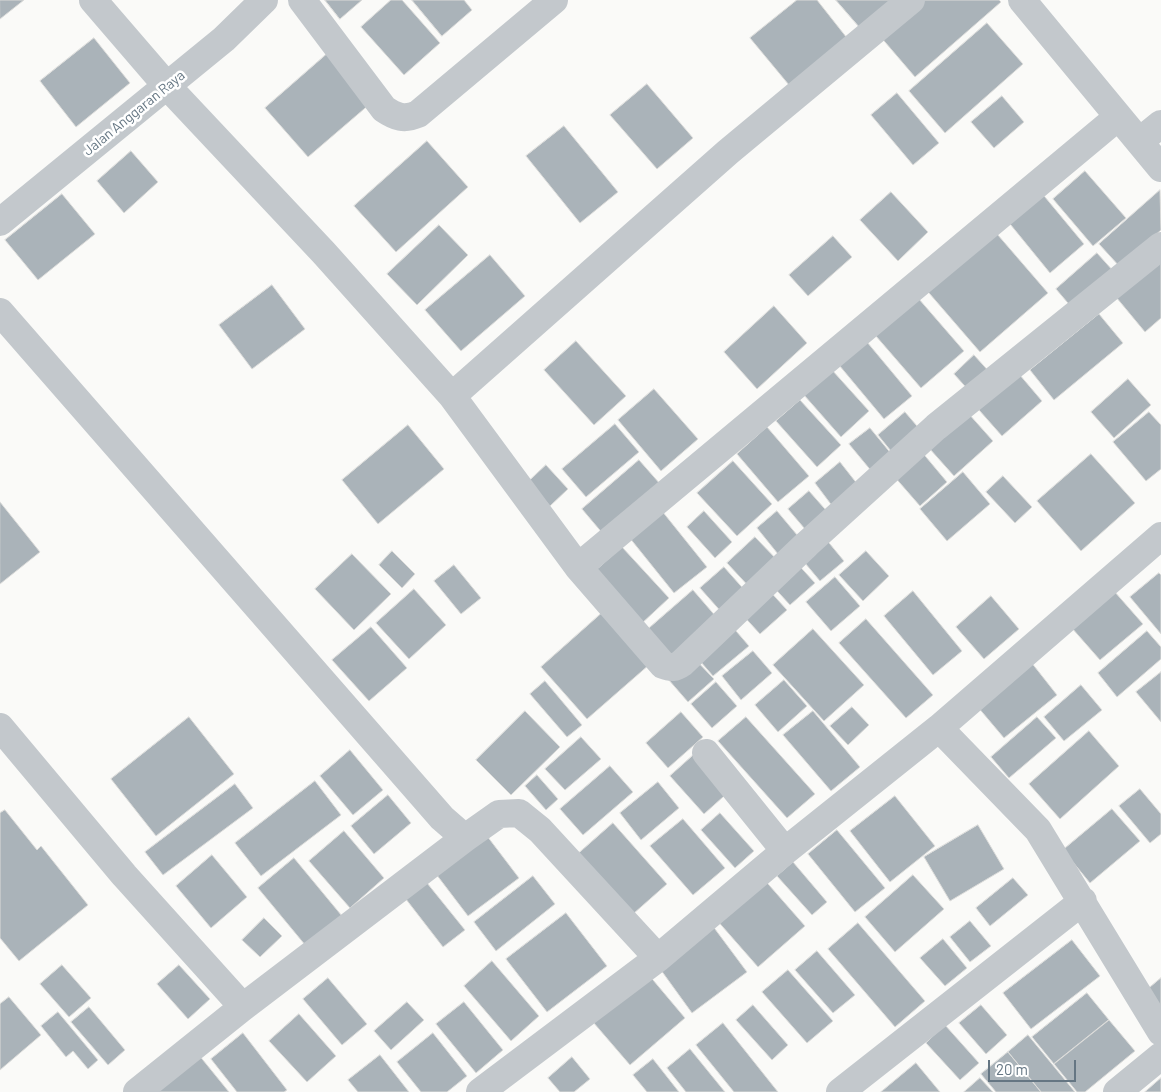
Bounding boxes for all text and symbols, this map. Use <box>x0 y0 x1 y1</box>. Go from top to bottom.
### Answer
street label: Jalan Anggaran Raya <box>80 67 188 159</box>
scale bar <box>991 1050 1078 1082</box>
text: 20 m <box>996 1060 1028 1078</box>

